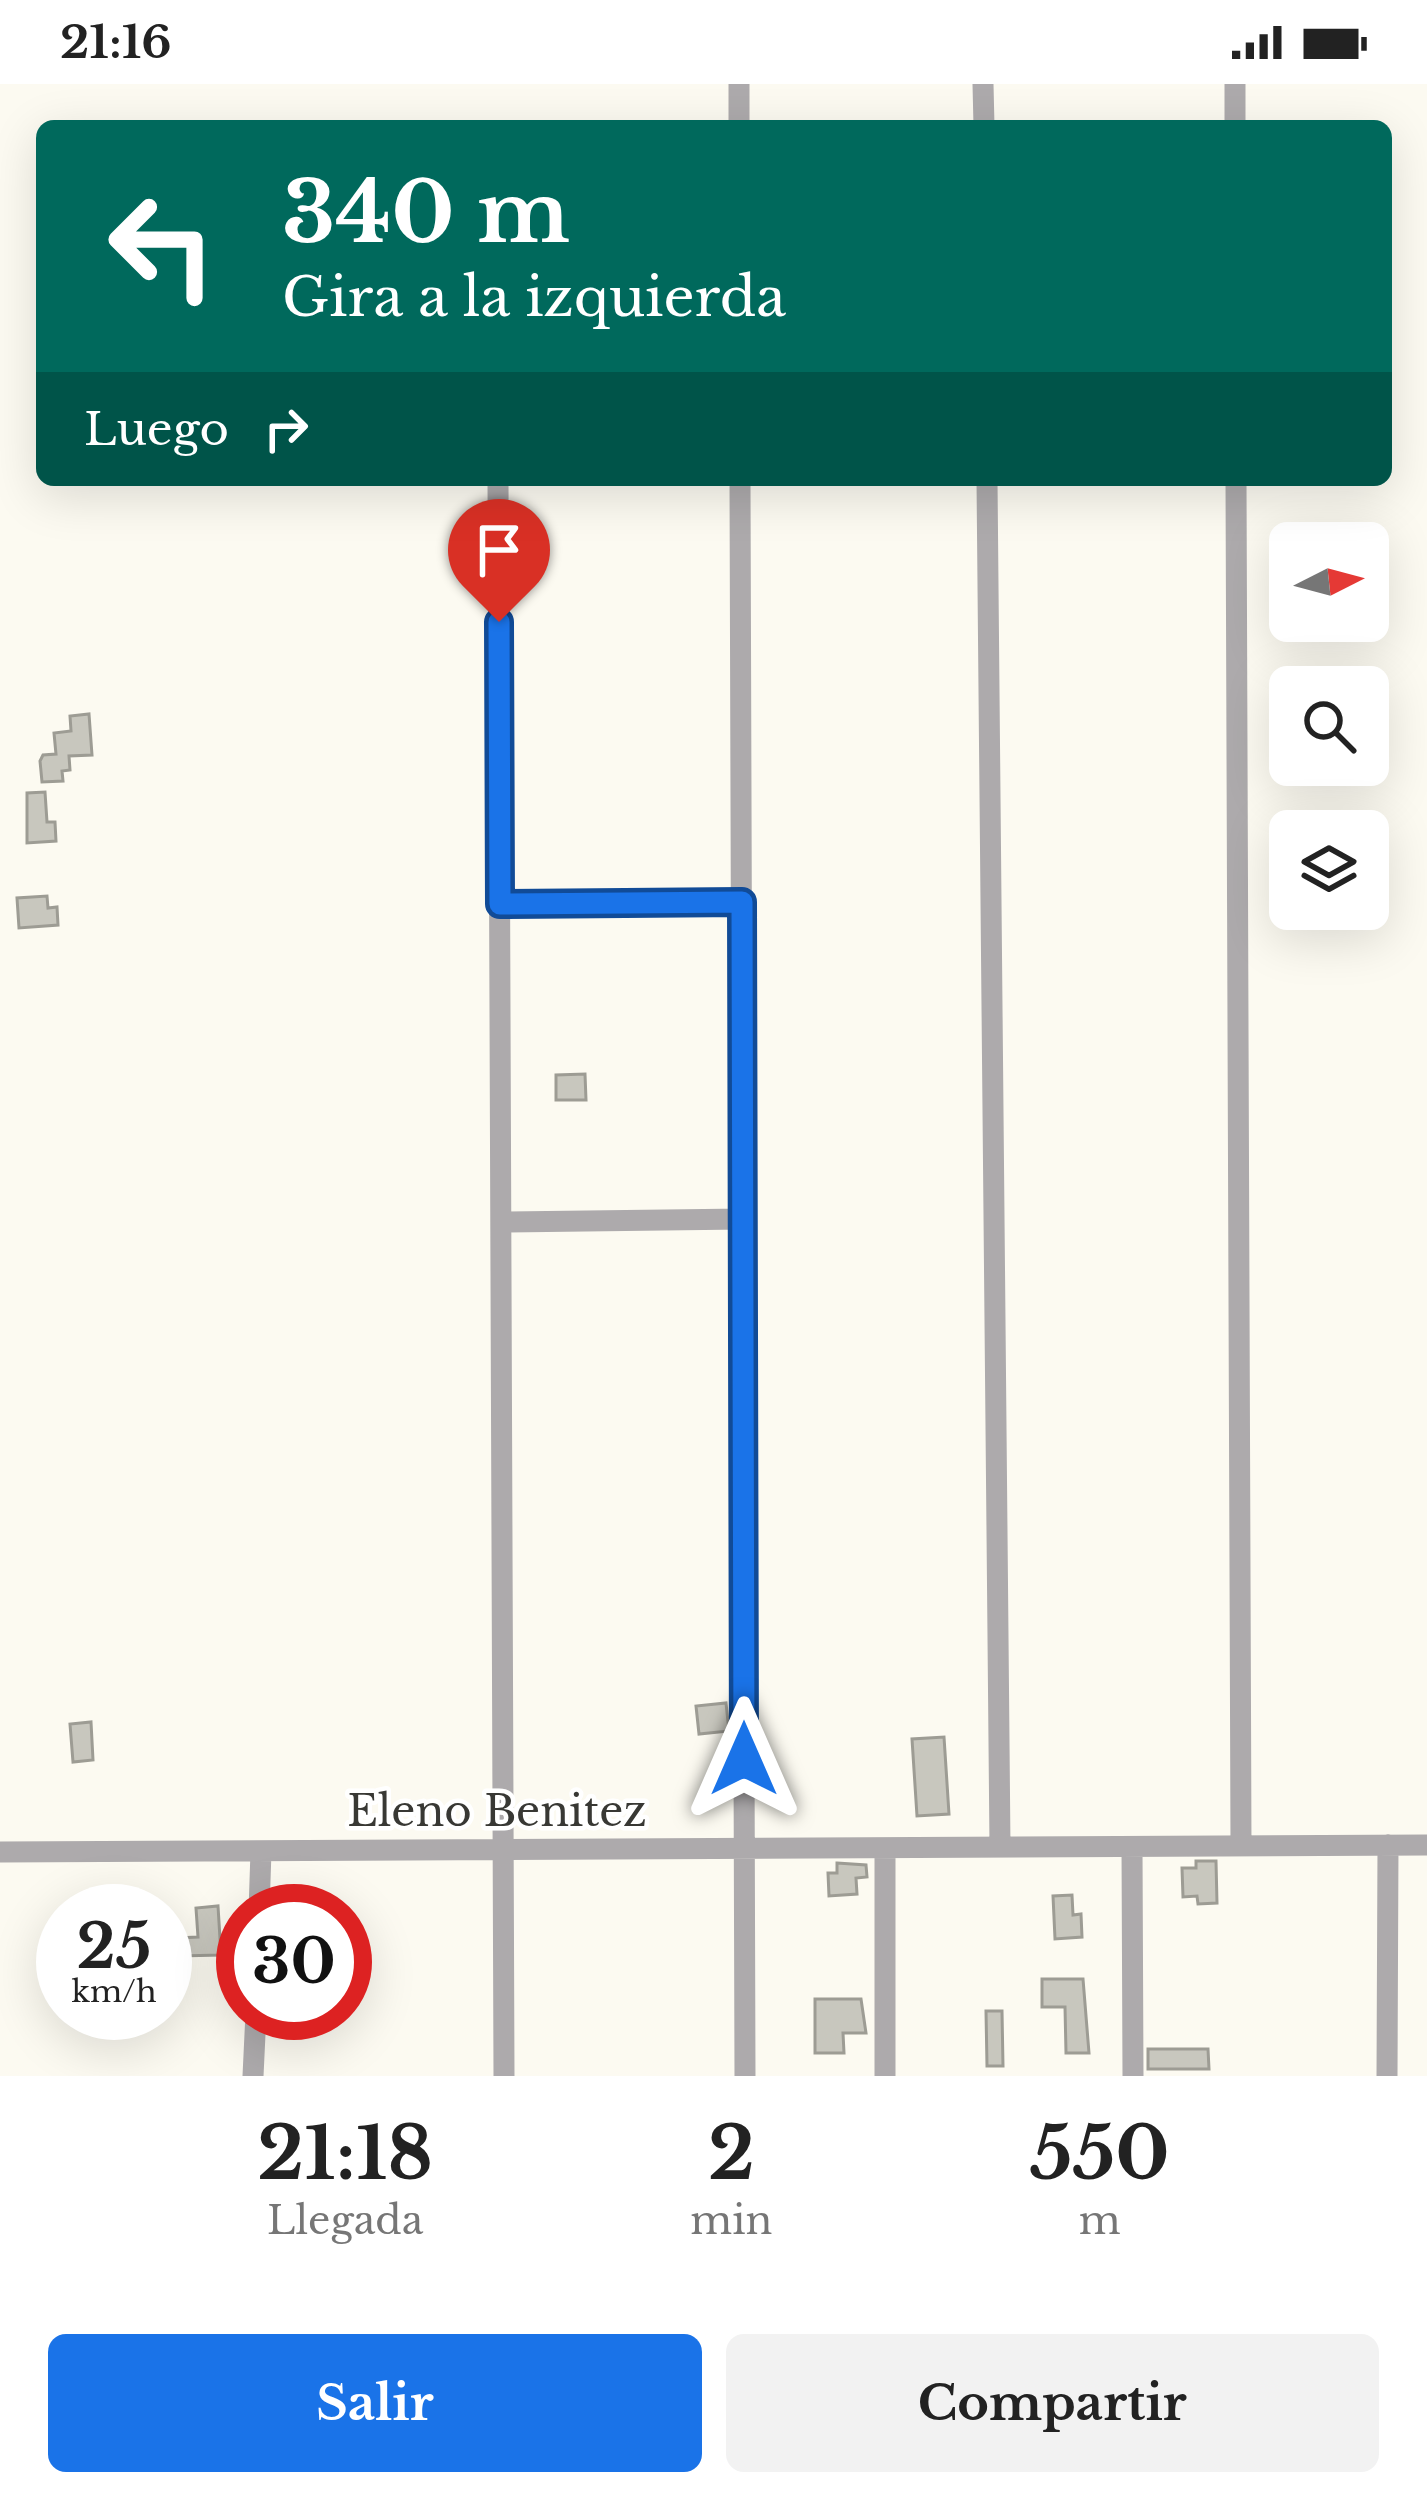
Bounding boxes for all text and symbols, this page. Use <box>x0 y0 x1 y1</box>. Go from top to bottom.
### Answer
text: 21:16 <box>60 14 172 70</box>
text: 340 m <box>282 161 570 265</box>
icon: left <box>84 168 240 324</box>
text: Gira a la izquierda <box>282 264 786 331</box>
icon: right <box>253 396 319 462</box>
text: Luego <box>84 401 229 457</box>
pin <box>448 499 550 622</box>
icon: arrive <box>466 517 532 583</box>
north arrow <box>1269 522 1389 642</box>
map controls <box>1269 522 1389 930</box>
button: search <box>1269 666 1389 786</box>
button: layers <box>1269 810 1389 930</box>
position arrow <box>681 1696 807 1822</box>
street label: Eleno Benitez <box>347 1785 647 1837</box>
speed limit sign: 30 <box>216 1884 372 2040</box>
text: 25 <box>77 1910 151 1984</box>
text: km/h <box>71 1973 157 2010</box>
text: 21:18 <box>257 2109 433 2198</box>
text: 2 <box>708 2109 755 2198</box>
text: 550 <box>1030 2109 1170 2198</box>
text: Llegada <box>267 2196 423 2245</box>
text: min <box>690 2196 772 2245</box>
text: m <box>1079 2196 1121 2245</box>
button: Salir <box>48 2334 702 2472</box>
button: Compartir <box>726 2334 1379 2472</box>

